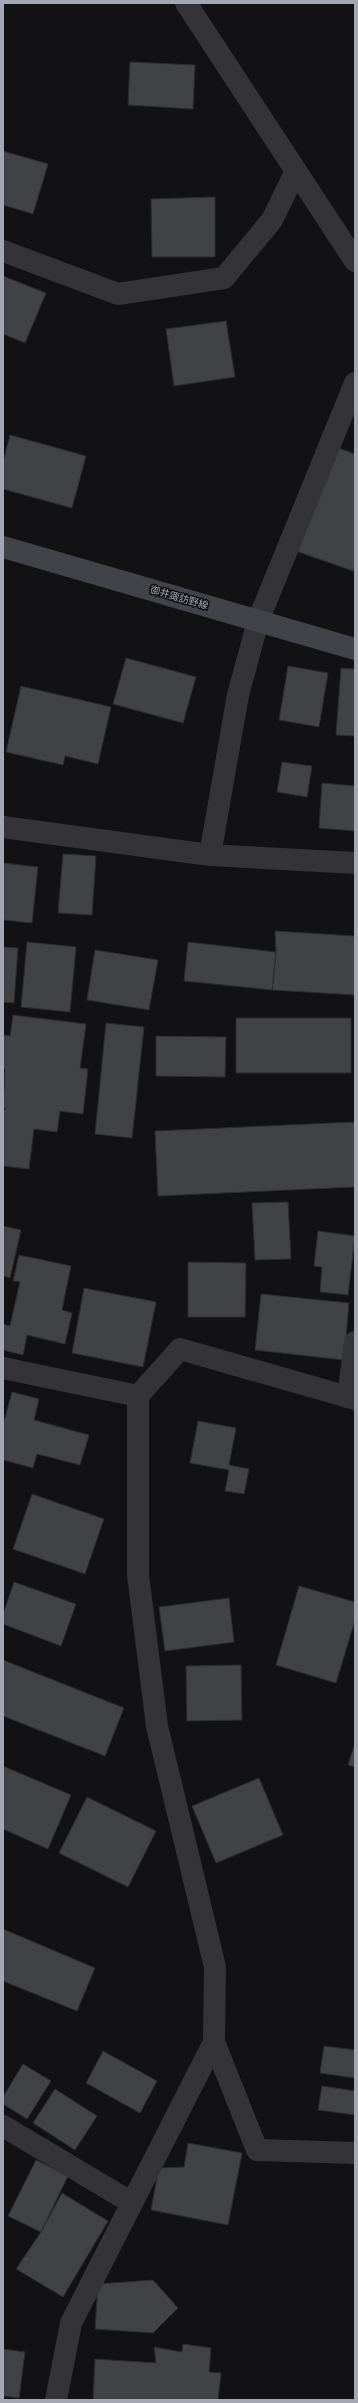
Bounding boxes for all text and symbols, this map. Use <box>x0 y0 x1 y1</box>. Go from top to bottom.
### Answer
street label: 御井諏訪野線 <box>149 584 209 612</box>

